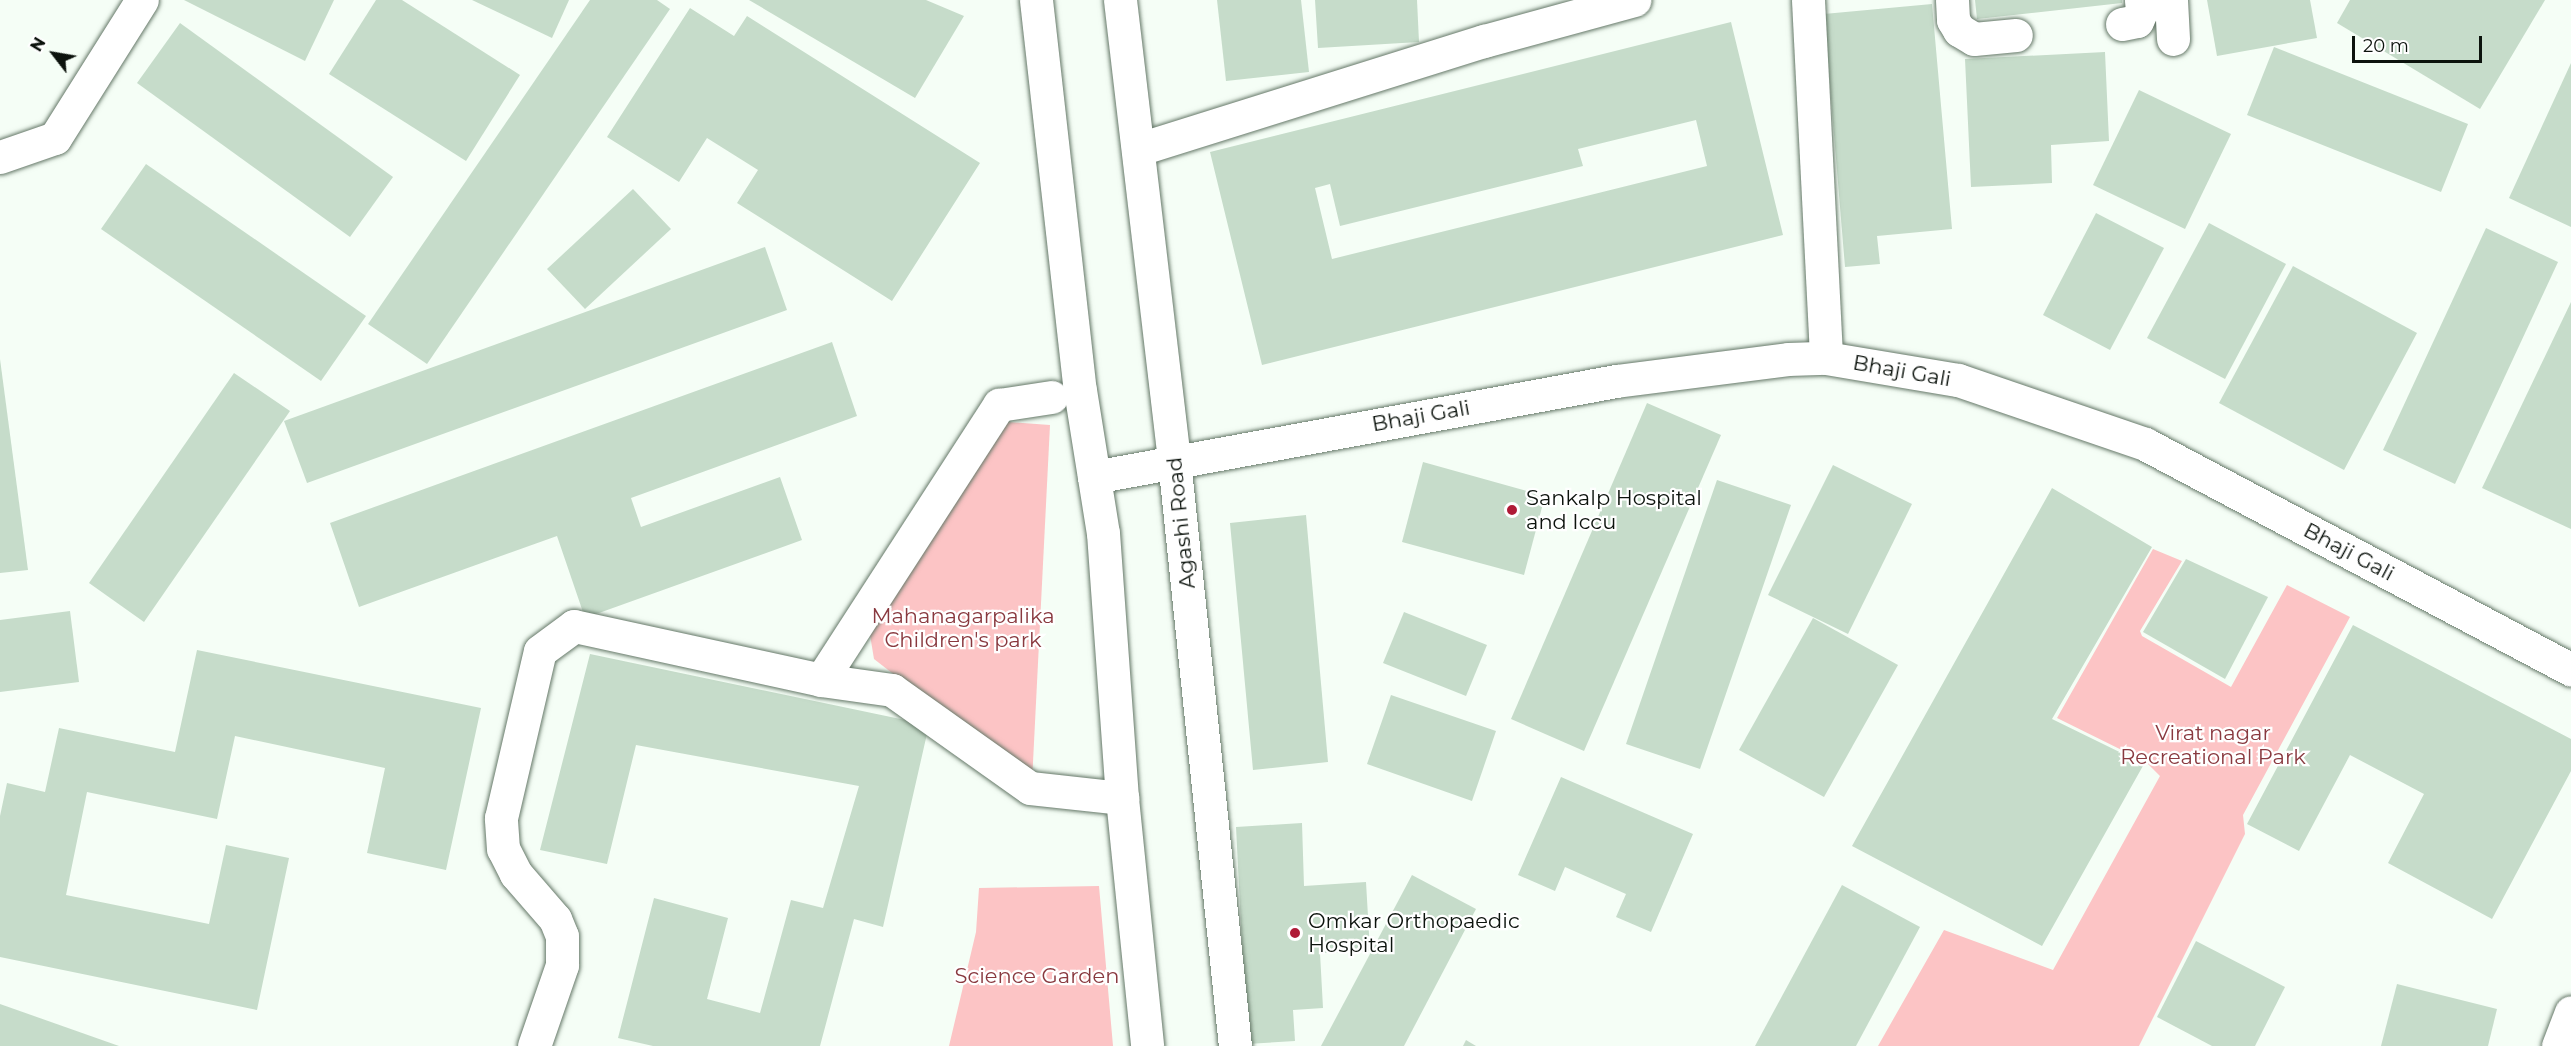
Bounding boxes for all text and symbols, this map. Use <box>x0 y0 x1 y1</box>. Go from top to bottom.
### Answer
north arrow <box>24 24 84 84</box>
scale bar <box>2355 24 2486 62</box>
text: N <box>27 34 50 55</box>
text: 20 m <box>2363 35 2409 57</box>
street label: Bhaji Gali <box>1851 350 1953 392</box>
street label: Bhaji Gali <box>1370 395 1472 437</box>
street label: Agashi Road <box>1162 456 1200 590</box>
place label: Sankalp Hospital and Iccu <box>1526 485 1702 535</box>
marker: Sankalp Hospital and Iccu <box>1503 501 1521 519</box>
street label: Bhaji Gali <box>2299 518 2399 586</box>
park label: Mahanagarpalika Children's park <box>871 603 1055 653</box>
park label: Virat nagar Recreational Park <box>2120 720 2306 770</box>
place label: Omkar Orthopaedic Hospital <box>1308 908 1520 958</box>
marker: Omkar Orthopaedic Hospital <box>1286 924 1304 942</box>
park label: Science Garden <box>955 963 1119 989</box>

